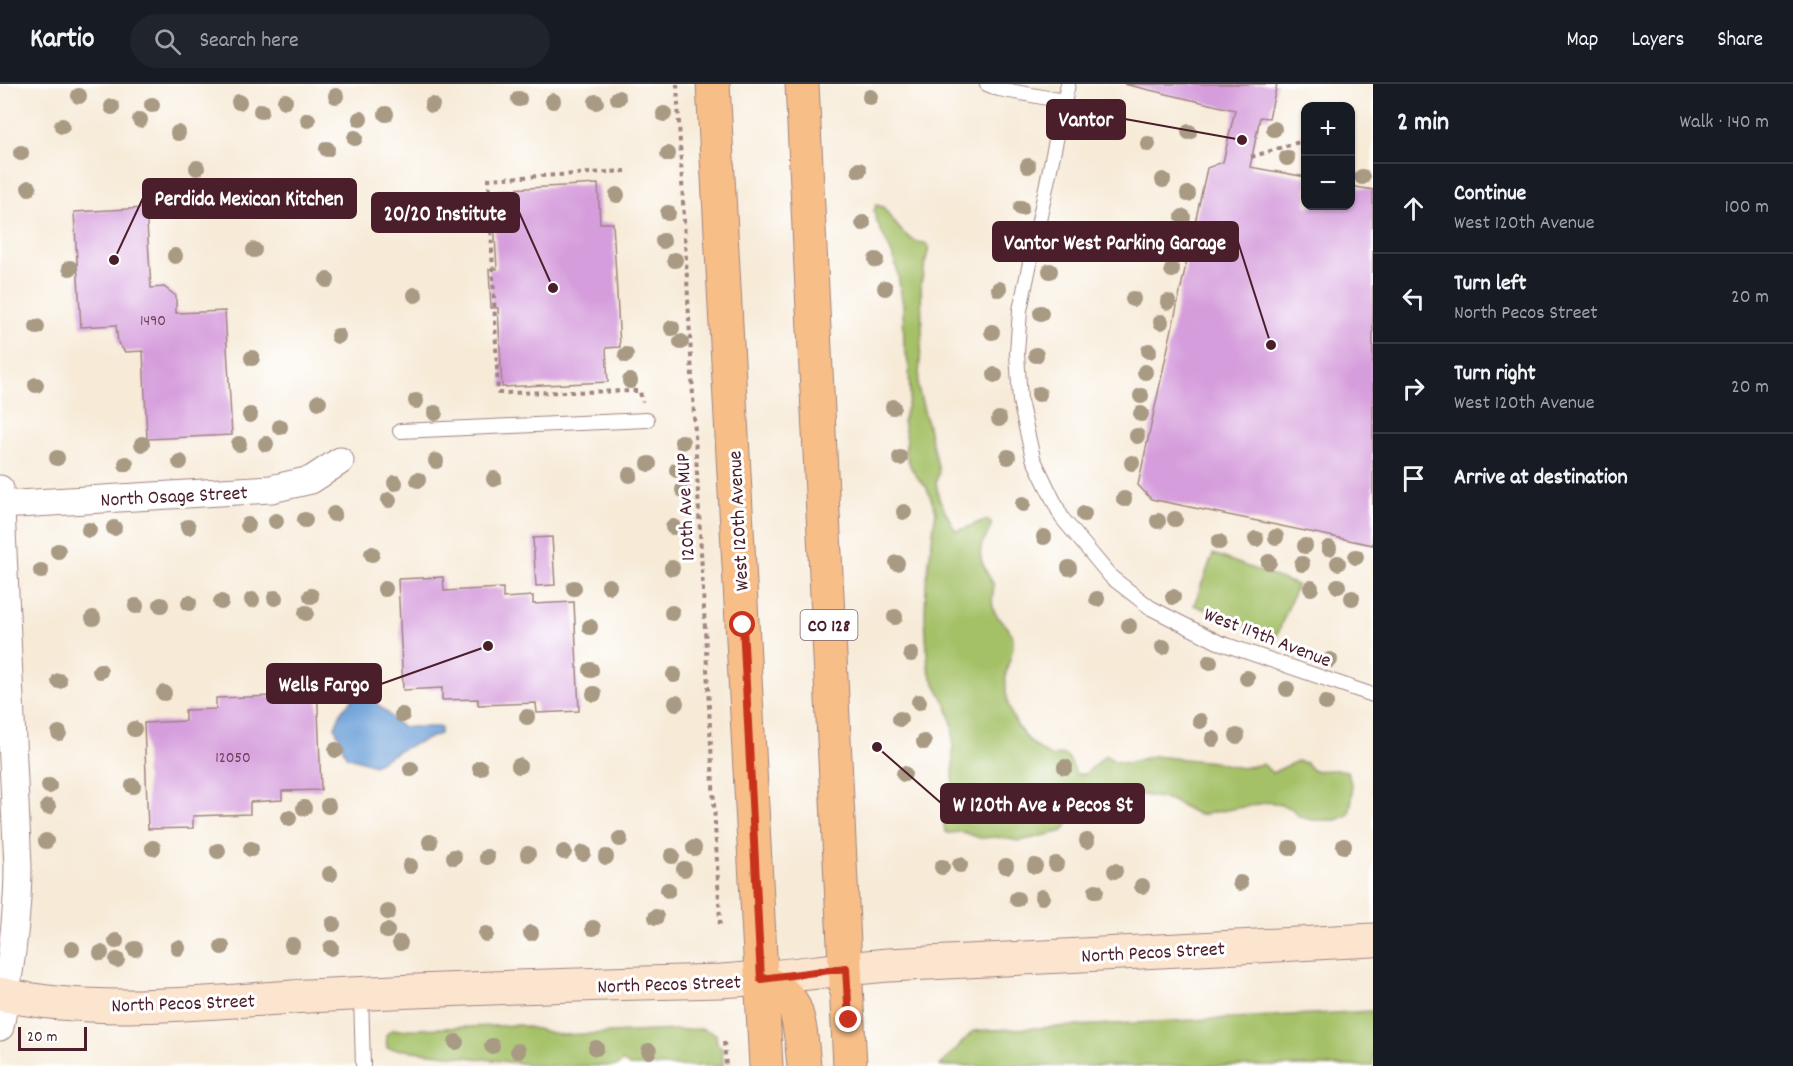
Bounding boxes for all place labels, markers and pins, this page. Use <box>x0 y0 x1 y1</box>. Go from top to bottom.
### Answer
callout: Vantor <box>1047 100 1125 139</box>
callout: Perdida Mexican Kitchen <box>143 179 356 218</box>
callout: 20/20 Institute <box>372 193 519 232</box>
callout: Vantor West Parking Garage <box>993 222 1238 261</box>
callout: Wells Fargo <box>267 664 381 703</box>
callout: W 120th Ave & Pecos St <box>941 784 1144 823</box>

